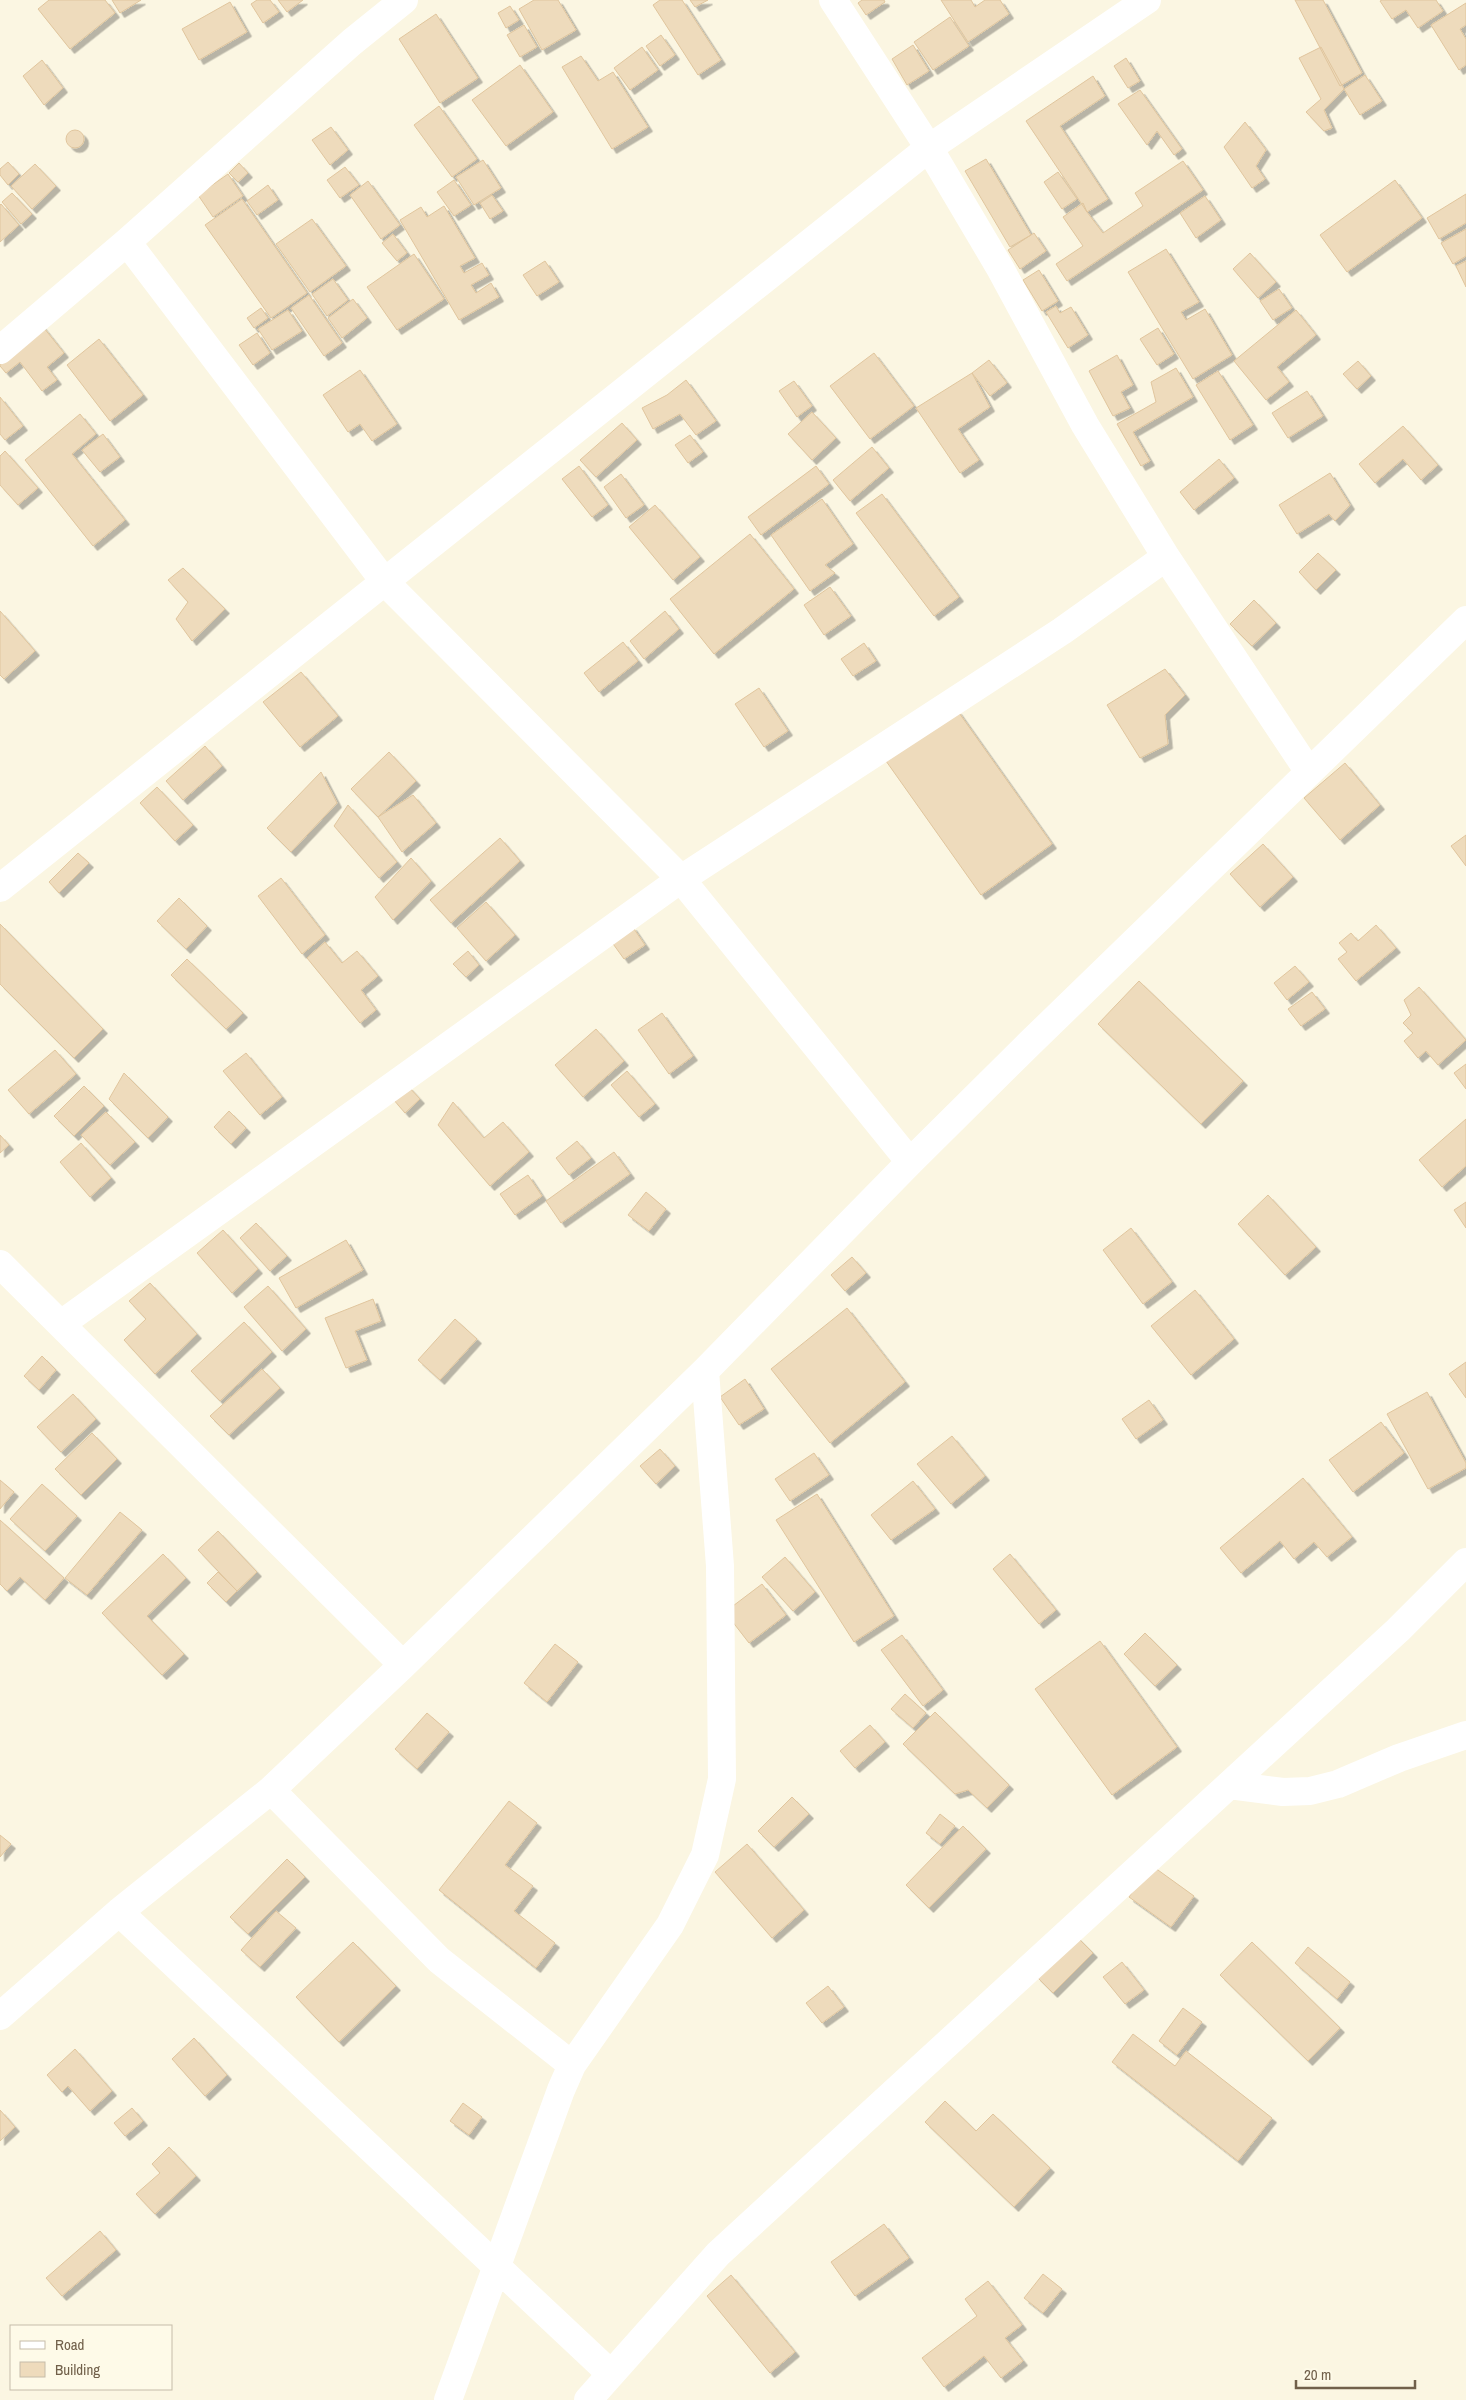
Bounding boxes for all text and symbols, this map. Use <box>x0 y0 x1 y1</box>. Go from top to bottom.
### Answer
legend <box>10 2325 172 2390</box>
text: Road <box>55 2334 84 2355</box>
scale bar <box>1296 2358 1415 2390</box>
text: Building <box>55 2359 100 2380</box>
text: 20 m <box>1304 2364 1331 2385</box>

